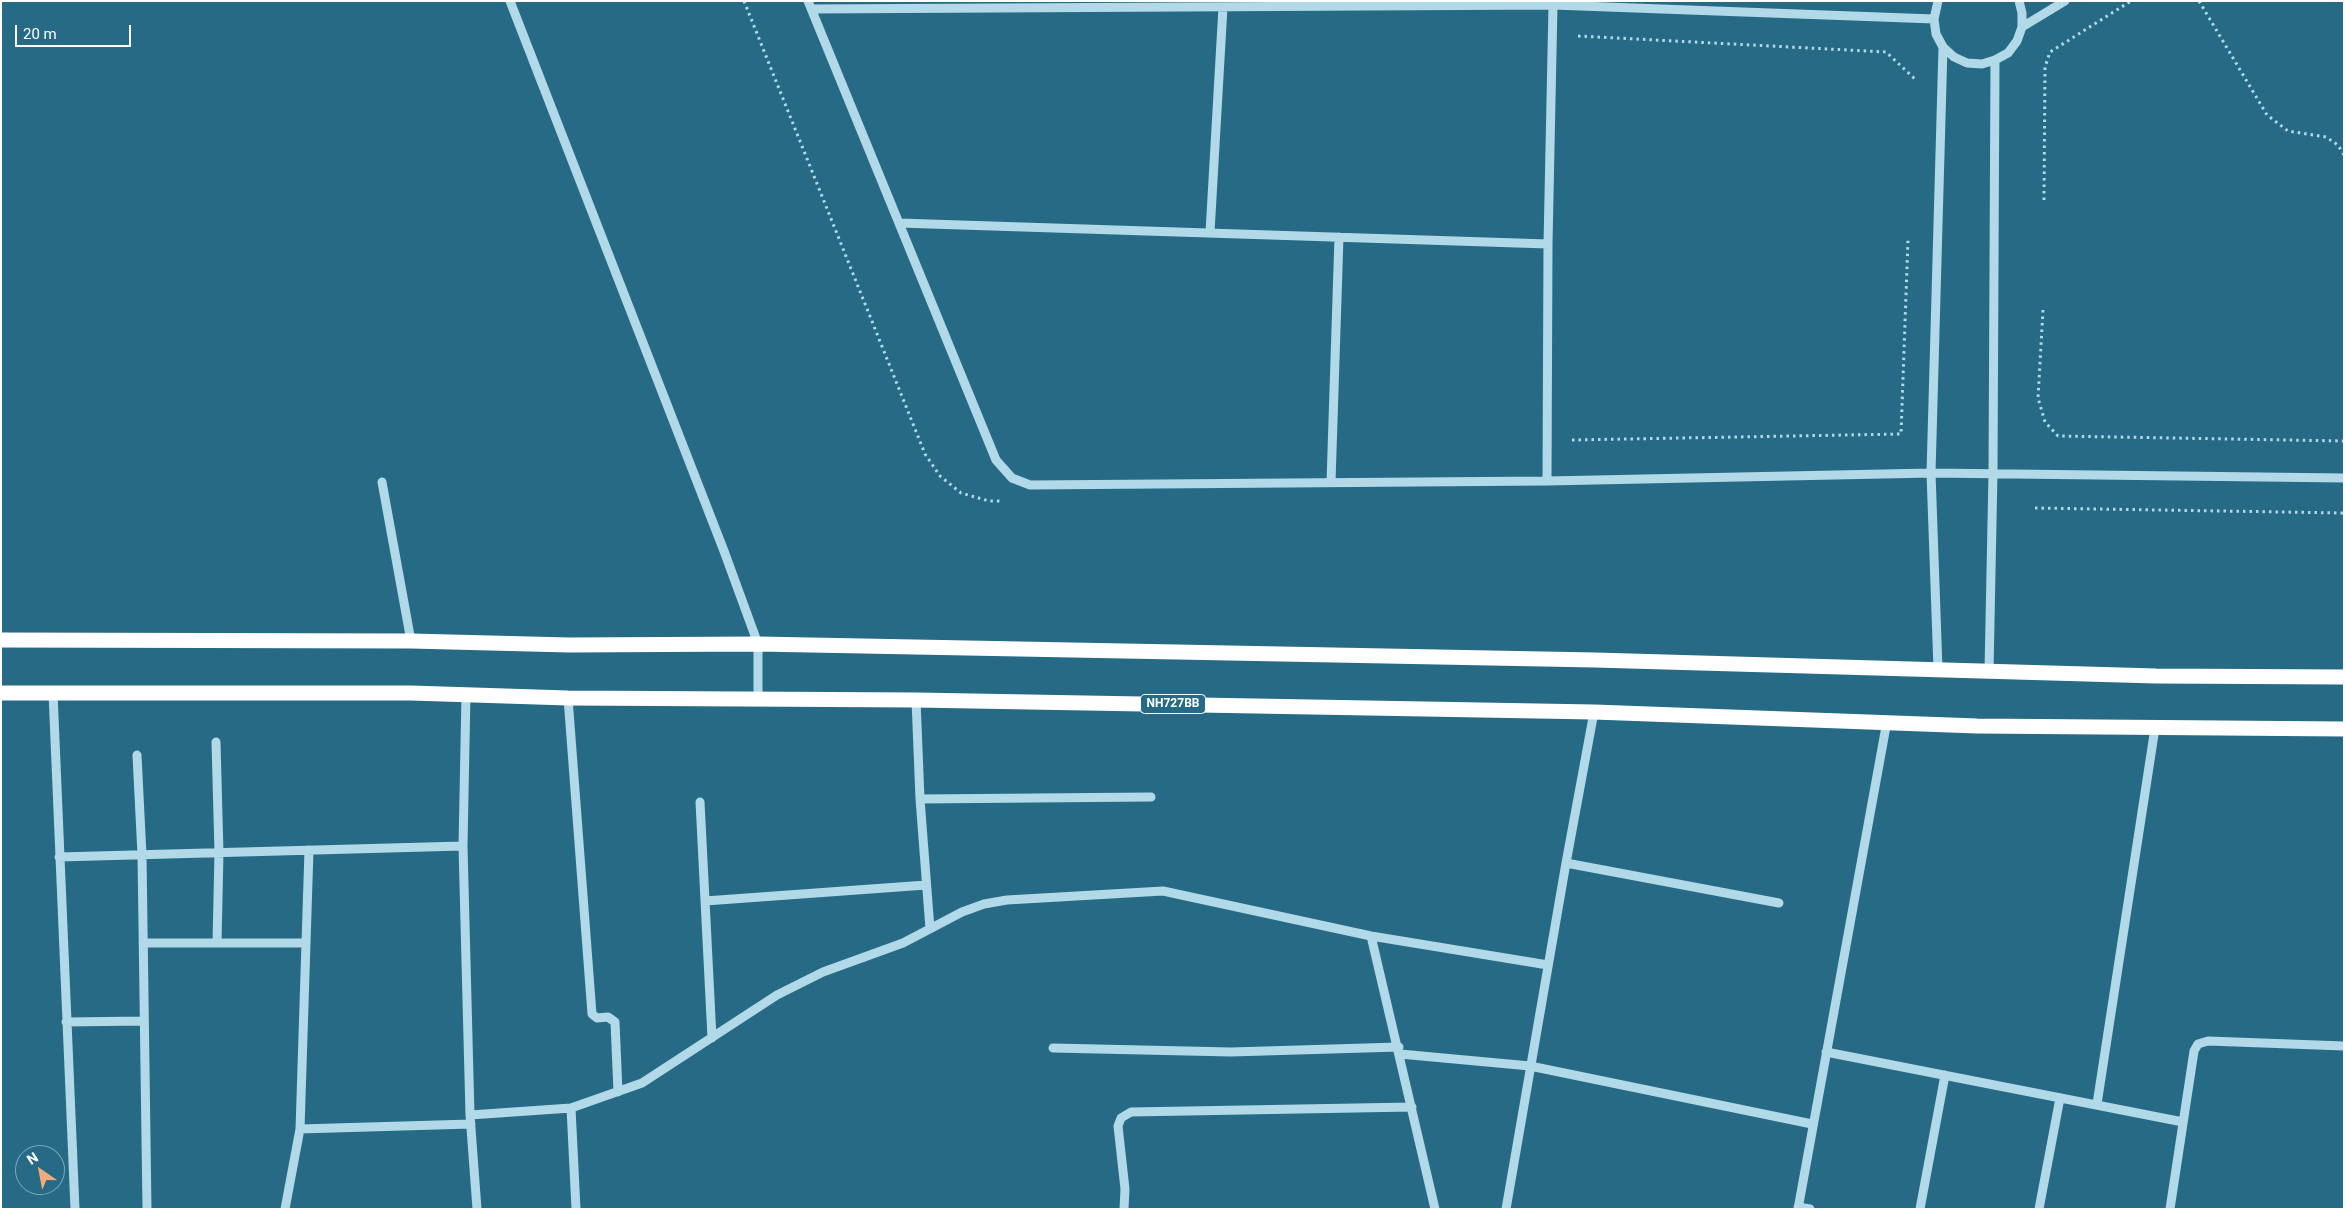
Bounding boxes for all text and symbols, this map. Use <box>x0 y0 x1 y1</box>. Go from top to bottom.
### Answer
scale bar <box>18 15 134 47</box>
text: 20 m <box>23 25 57 43</box>
road number: NH727BB <box>1140 694 1206 714</box>
north arrow <box>15 1145 65 1195</box>
text: N <box>24 1149 41 1168</box>

